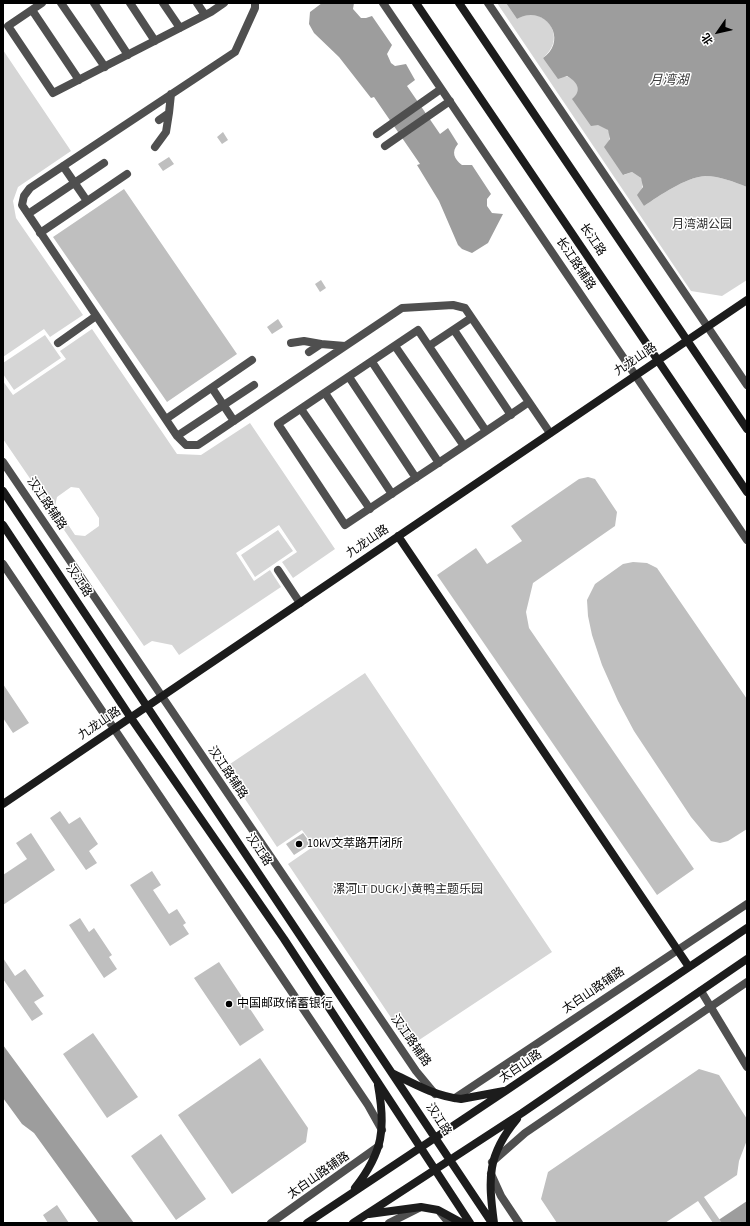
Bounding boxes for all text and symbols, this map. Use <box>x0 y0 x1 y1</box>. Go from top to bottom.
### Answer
north arrow <box>698 12 738 52</box>
text: 北 <box>698 30 717 48</box>
water label: 月湾湖 <box>650 73 688 89</box>
park label: 月湾湖公园 <box>672 218 732 232</box>
street label: 长江路 <box>576 221 608 259</box>
street label: 长江路辅路 <box>552 235 598 293</box>
street label: 九龙山路 <box>612 341 660 379</box>
street label: 汉江路辅路 <box>23 475 69 533</box>
street label: 九龙山路 <box>344 523 392 561</box>
street label: 汉江路 <box>62 562 94 600</box>
street label: 九龙山路 <box>76 705 124 743</box>
street label: 汉江路辅路 <box>204 744 250 802</box>
street label: 汉江路 <box>242 831 274 869</box>
place label: 10kV文萃路开闭所 <box>307 837 403 851</box>
marker: 10kV文萃路开闭所 <box>294 839 304 849</box>
park label: 漯河LT DUCK小黄鸭主题乐园 <box>333 883 483 897</box>
street label: 太白山路辅路 <box>560 965 628 1017</box>
place label: 中国邮政储蓄银行 <box>237 997 333 1011</box>
marker: 中国邮政储蓄银行 <box>224 999 234 1009</box>
street label: 汉江路辅路 <box>387 1012 433 1070</box>
street label: 太白山路 <box>497 1048 545 1086</box>
street label: 汉江路 <box>422 1101 454 1139</box>
street label: 太白山路辅路 <box>285 1149 353 1203</box>

